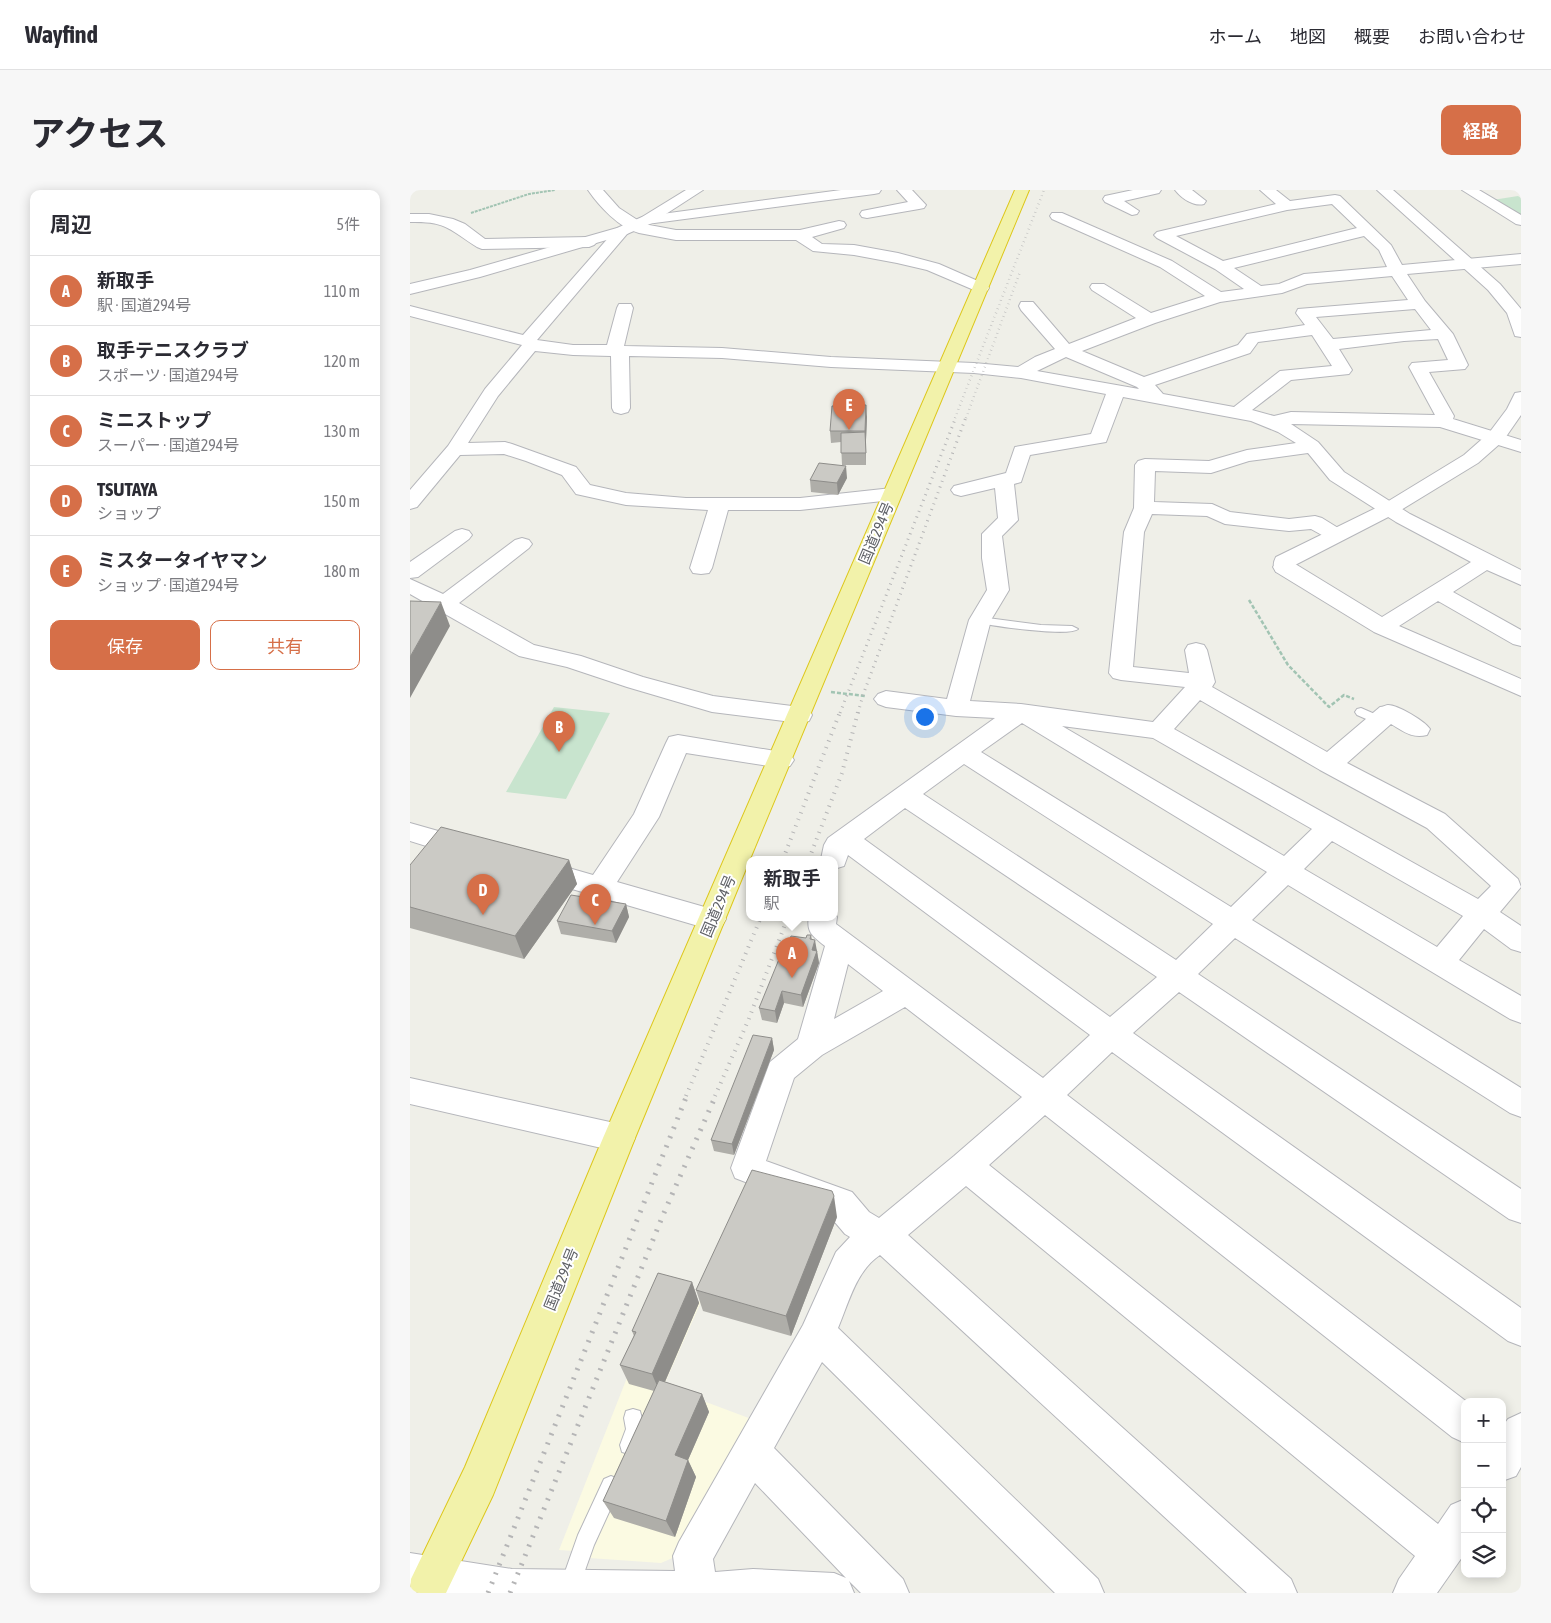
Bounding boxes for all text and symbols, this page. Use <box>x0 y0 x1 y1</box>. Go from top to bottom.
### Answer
text: Wayfind <box>25 21 98 48</box>
text: ホーム <box>1209 26 1262 47</box>
text: 地図 <box>1290 26 1326 47</box>
text: 概要 <box>1354 26 1390 47</box>
text: お問い合わせ <box>1418 26 1526 47</box>
button: 経路 <box>1441 105 1521 155</box>
text: アクセス <box>30 113 168 153</box>
text: 周辺 <box>50 212 92 236</box>
text: 5件 <box>336 215 360 233</box>
text: 新取手 <box>97 269 154 291</box>
text: A <box>62 282 70 300</box>
text: 110 m <box>324 282 360 300</box>
text: 駅 · 国道294号 <box>97 296 191 314</box>
text: 取手テニスクラブ <box>97 339 249 361</box>
text: B <box>62 352 70 370</box>
text: 120 m <box>324 352 360 370</box>
text: スポーツ · 国道294号 <box>97 366 239 384</box>
pin: E <box>833 389 865 430</box>
text: ミニストップ <box>97 409 211 431</box>
text: C <box>62 422 70 440</box>
text: 130 m <box>324 422 360 440</box>
text: スーパー · 国道294号 <box>97 436 239 454</box>
text: TSUTAYA <box>97 478 157 500</box>
text: D <box>62 492 70 510</box>
text: 150 m <box>324 492 360 510</box>
street label: 国道294号 <box>855 499 897 567</box>
text: ショップ <box>97 504 161 522</box>
text: ミスタータイヤマン <box>97 549 267 571</box>
text: E <box>63 562 69 580</box>
text: 180 m <box>324 562 360 580</box>
text: ショップ · 国道294号 <box>97 576 239 594</box>
button: 保存 <box>50 620 200 670</box>
button: 共有 <box>210 620 360 670</box>
your location <box>912 704 938 730</box>
pin: B <box>543 711 575 752</box>
popup <box>746 856 838 921</box>
text: 新取手 <box>763 867 821 889</box>
street label: 国道294号 <box>697 872 739 940</box>
pin: D <box>467 874 499 915</box>
pin: C <box>579 884 611 925</box>
text: 駅 <box>763 894 780 912</box>
pin: A <box>776 937 808 978</box>
street label: 国道294号 <box>541 1245 581 1313</box>
map controls <box>1461 1398 1506 1578</box>
button: + <box>1461 1398 1506 1443</box>
button: − <box>1461 1443 1506 1488</box>
button: locate <box>1461 1488 1506 1533</box>
button: layers <box>1461 1533 1506 1578</box>

